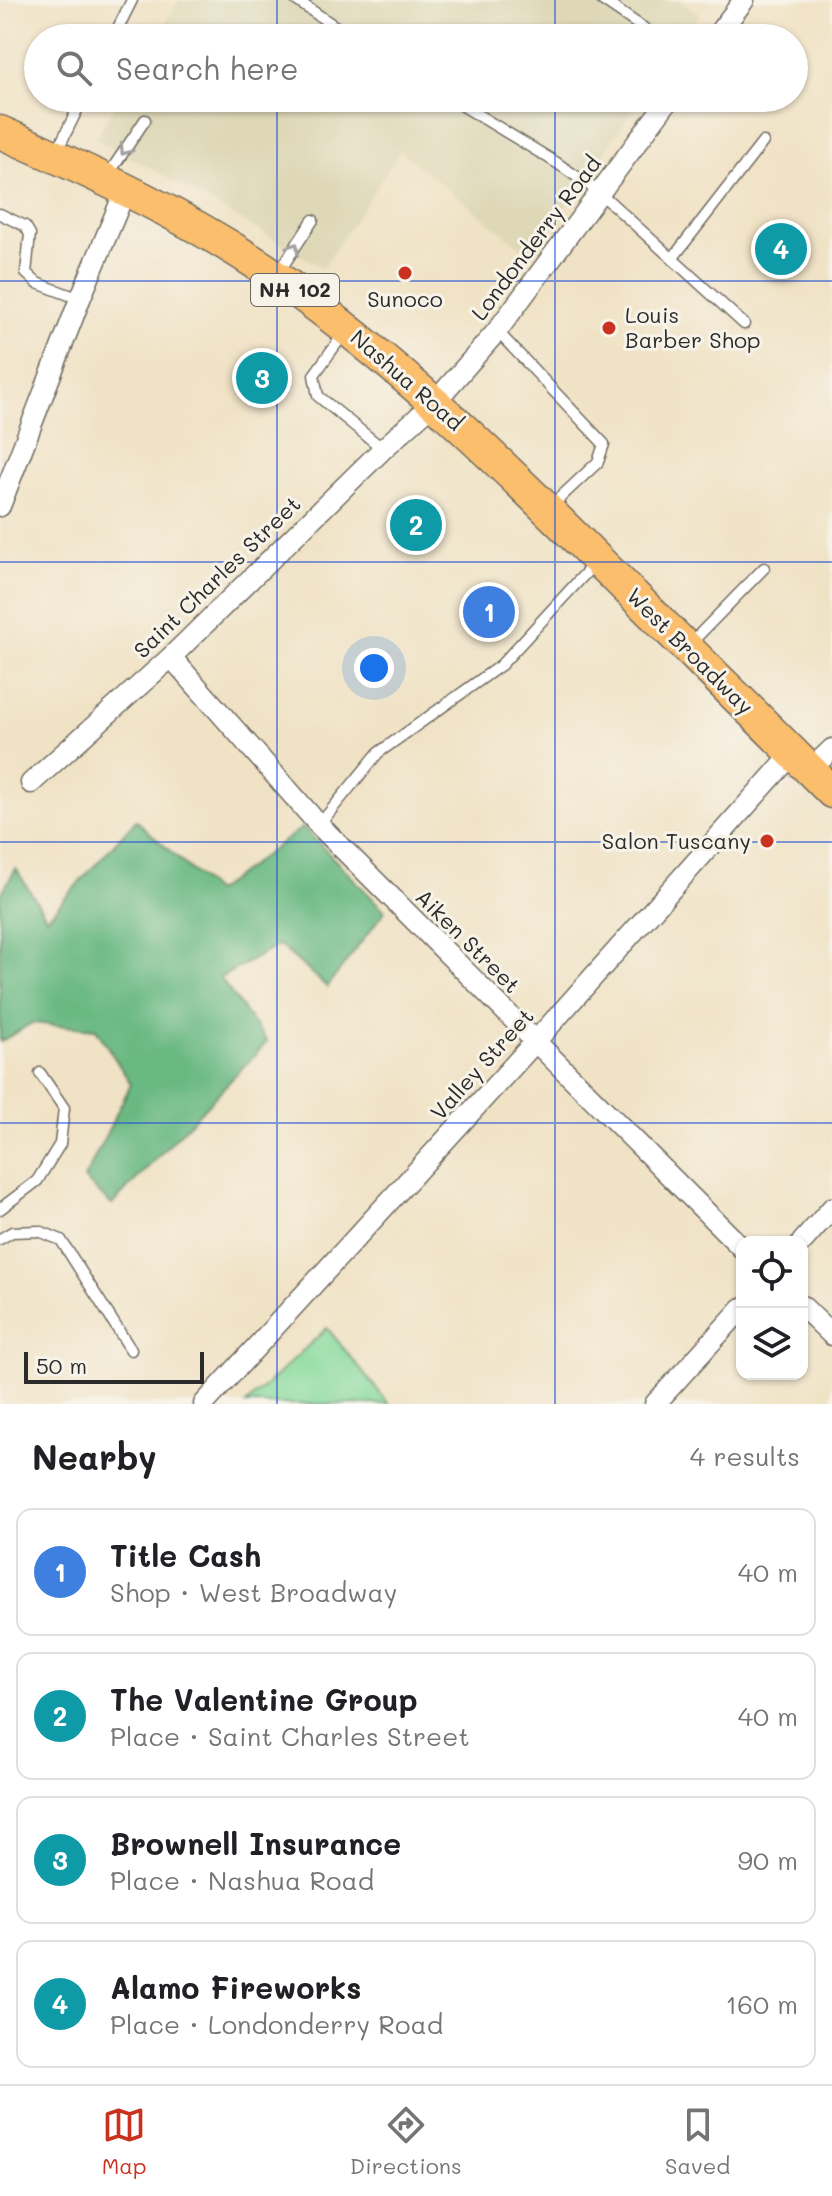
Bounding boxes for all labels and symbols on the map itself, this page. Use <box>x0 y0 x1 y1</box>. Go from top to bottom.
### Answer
one-way arrow <box>120 141 135 155</box>
street label: Londonderry Road <box>464 149 607 326</box>
pin: 4 <box>755 219 807 279</box>
one-way arrow <box>285 242 300 257</box>
marker: Sunoco <box>396 264 414 282</box>
road number: NH 102 <box>251 274 339 306</box>
place label: Sunoco <box>367 284 443 313</box>
place label: Louis Barber Shop <box>625 300 761 354</box>
marker: Louis Barber Shop <box>600 319 618 337</box>
street label: Nashua Road <box>345 323 470 437</box>
pin: 3 <box>236 348 288 408</box>
street label: Saint Charles Street <box>127 489 306 664</box>
pin: 2 <box>390 495 442 555</box>
street label: West Broadway <box>621 581 760 720</box>
pin: 1 <box>463 582 515 642</box>
your location <box>354 648 394 688</box>
place label: Salon Tuscany <box>602 826 751 855</box>
marker: Salon Tuscany <box>758 832 776 850</box>
street label: Aiken Street <box>410 882 527 999</box>
street label: Valley Street <box>424 1002 540 1126</box>
scale bar <box>24 1348 204 1384</box>

